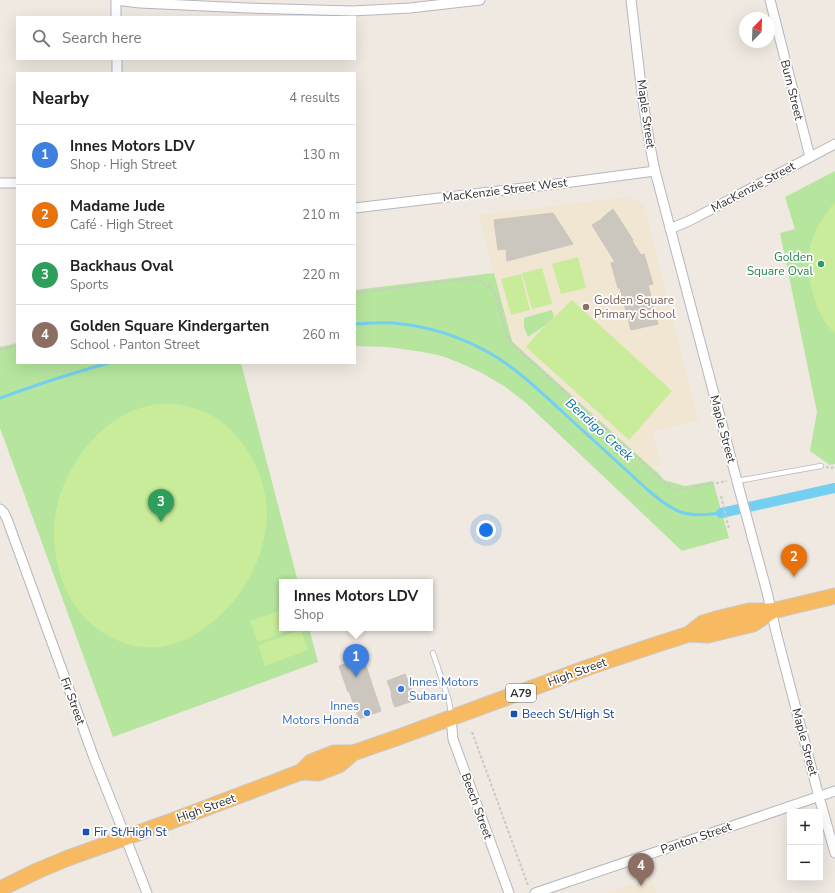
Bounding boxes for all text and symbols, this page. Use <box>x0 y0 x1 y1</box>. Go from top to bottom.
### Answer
north arrow <box>739 12 775 48</box>
search box <box>16 16 356 60</box>
icon: search <box>30 27 52 49</box>
text: Search here <box>62 28 142 48</box>
street label: Burn Street <box>777 58 807 123</box>
street label: Maple Street <box>633 79 659 150</box>
text: Nearby <box>32 87 89 110</box>
text: 4 results <box>289 89 340 107</box>
text: Innes Motors LDV <box>70 136 195 156</box>
text: 1 <box>41 146 49 164</box>
text: 130 m <box>302 146 340 164</box>
text: Shop · High Street <box>70 156 177 174</box>
street label: MacKenzie Street <box>708 158 799 216</box>
street label: MacKenzie Street West <box>442 174 569 206</box>
text: Madame Jude <box>70 196 165 216</box>
text: 2 <box>41 206 49 224</box>
text: 210 m <box>302 206 340 224</box>
text: Café · High Street <box>70 216 173 234</box>
place label: Golden Square Oval <box>747 249 813 279</box>
text: Backhaus Oval <box>70 256 173 276</box>
marker: Golden Square Oval <box>816 259 826 269</box>
text: 3 <box>41 266 49 284</box>
text: 220 m <box>302 266 340 284</box>
text: Sports <box>70 276 109 294</box>
place label: Golden Square Primary School <box>594 292 676 322</box>
marker: Golden Square Primary School <box>581 302 591 312</box>
text: Golden Square Kindergarten <box>70 316 269 336</box>
text: 4 <box>41 326 49 344</box>
text: 260 m <box>302 326 340 344</box>
text: School · Panton Street <box>70 336 199 354</box>
street label: Maple Street <box>706 393 740 465</box>
water label: Bendigo Creek <box>562 394 637 465</box>
pin: 3 <box>148 489 174 522</box>
your location <box>476 520 496 540</box>
pin: 2 <box>781 544 807 577</box>
popup <box>279 579 433 631</box>
text: Innes Motors LDV <box>294 586 418 606</box>
text: Shop <box>294 606 324 624</box>
pin: 1 <box>343 644 369 677</box>
street label: High Street <box>545 654 609 690</box>
place label: Innes Motors Subaru <box>409 674 479 704</box>
street label: Fir Street <box>57 675 89 728</box>
marker: Innes Motors Subaru <box>396 684 406 694</box>
road number: A79 <box>506 684 536 702</box>
place label: Innes Motors Honda <box>282 698 359 728</box>
place label: Beech St/High St <box>522 706 615 722</box>
street label: Maple Street <box>788 706 822 778</box>
marker: Innes Motors Honda <box>362 708 372 718</box>
marker: Beech St/High St <box>509 709 519 719</box>
street label: Beech Street <box>458 771 497 842</box>
street label: High Street <box>174 790 238 826</box>
map controls <box>787 809 823 881</box>
button: + <box>787 809 823 845</box>
street label: Panton Street <box>658 818 734 858</box>
place label: Fir St/High St <box>94 824 168 840</box>
marker: Fir St/High St <box>81 827 91 837</box>
button: − <box>787 845 823 881</box>
pin: 4 <box>628 853 654 886</box>

